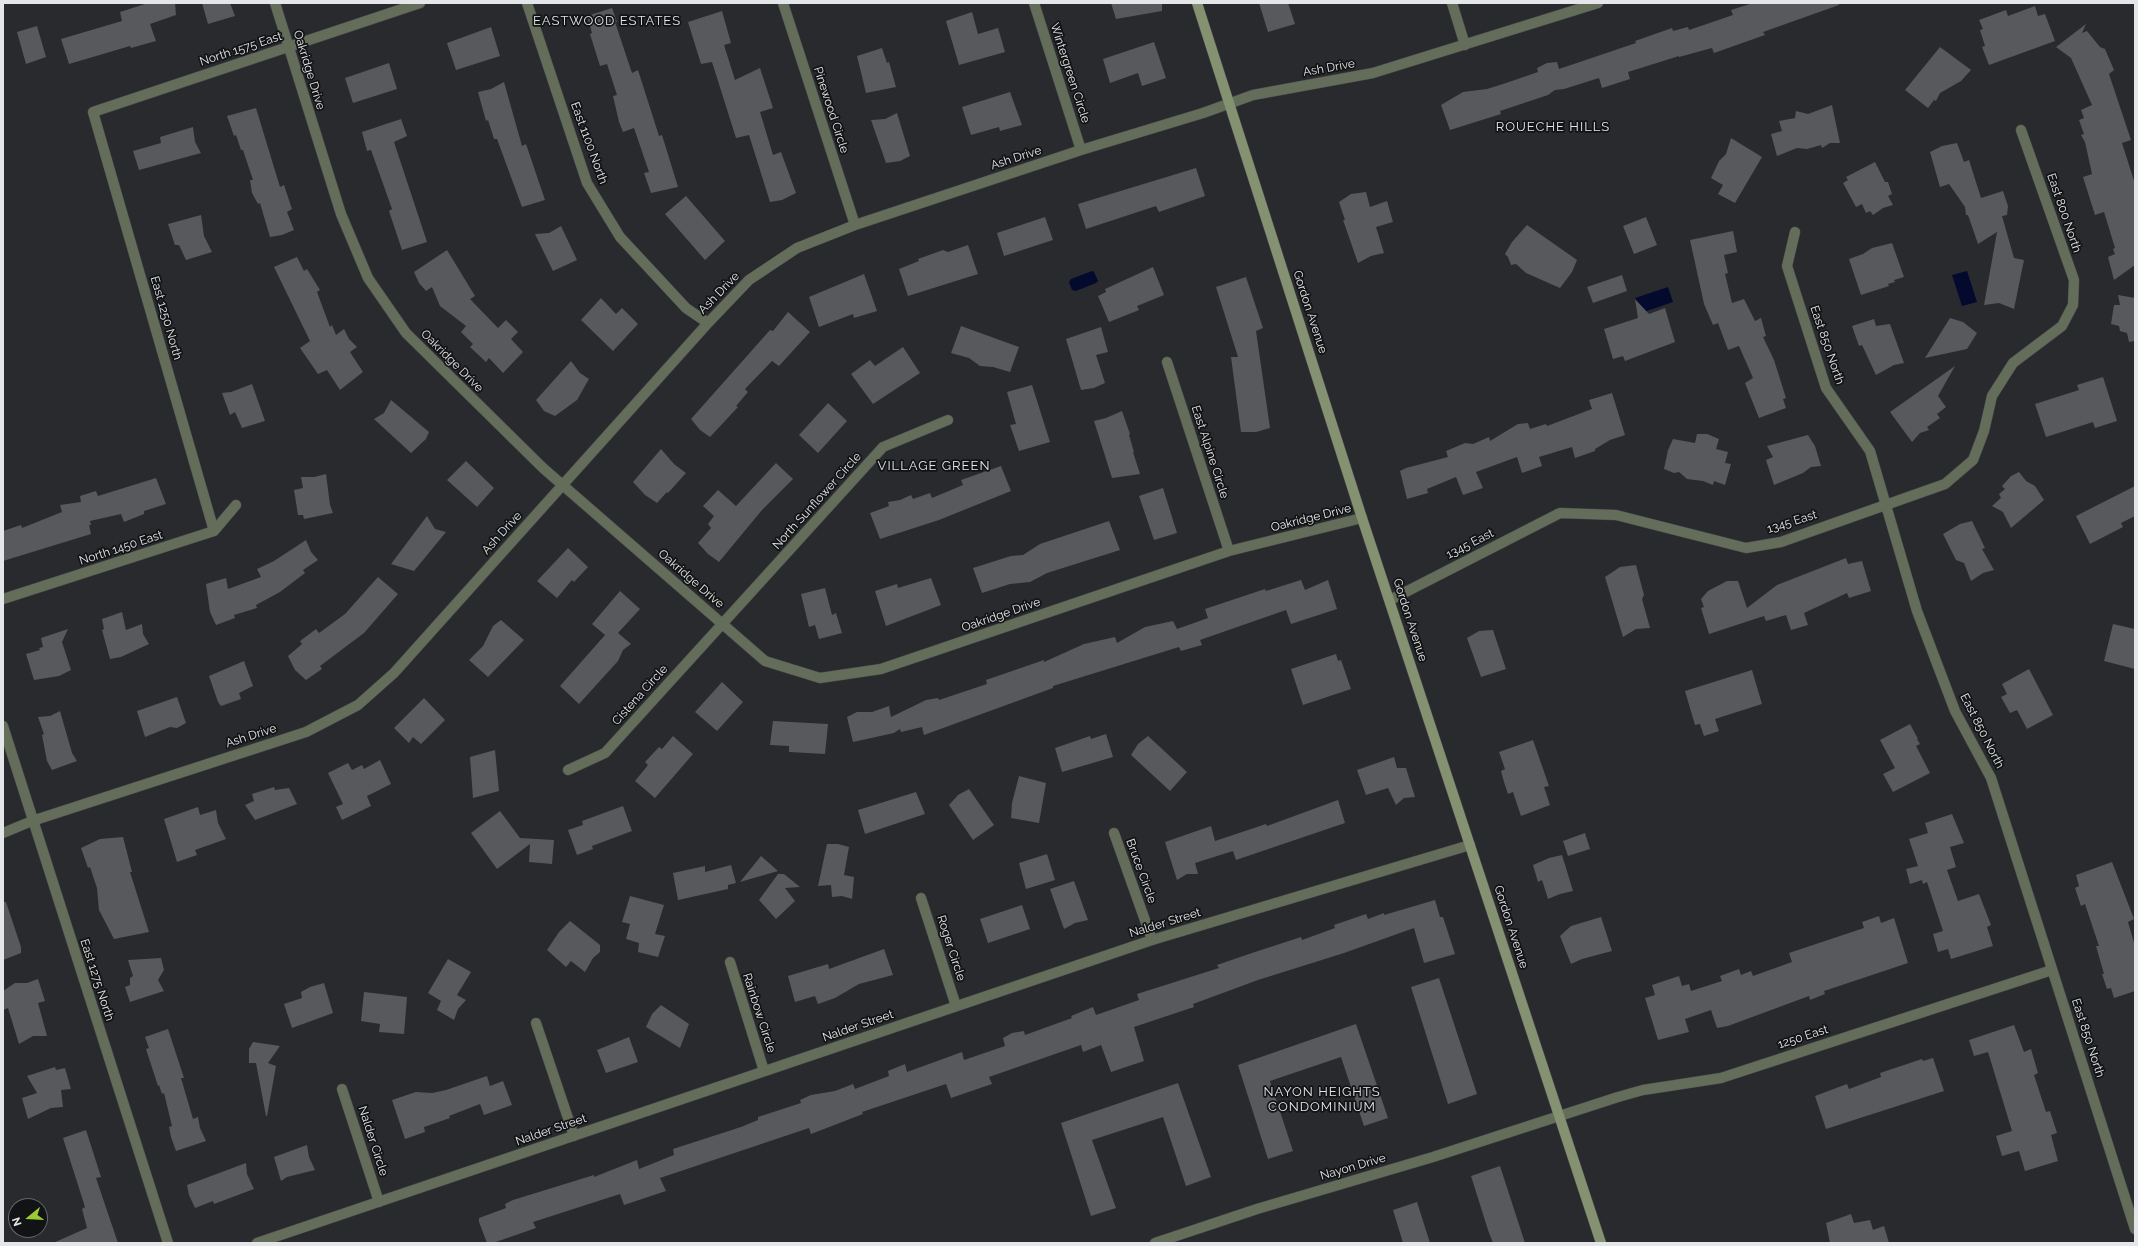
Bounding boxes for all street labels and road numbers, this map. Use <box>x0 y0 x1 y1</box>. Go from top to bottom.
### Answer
street label: Wintergreen Circle <box>1047 21 1093 125</box>
street label: North 1575 East <box>198 29 284 69</box>
street label: Oakridge Drive <box>290 29 328 111</box>
street label: Ash Drive <box>1302 56 1356 80</box>
street label: Pinewood Circle <box>810 65 852 155</box>
street label: East 1100 North <box>567 100 611 186</box>
street label: Ash Drive <box>989 143 1043 173</box>
street label: East 800 North <box>2044 171 2084 255</box>
street label: Ash Drive <box>696 269 742 317</box>
street label: Gordon Avenue <box>1290 269 1330 355</box>
street label: East 1250 North <box>147 274 185 362</box>
street label: East 850 North <box>1807 304 1847 386</box>
street label: Oakridge Drive <box>418 327 486 395</box>
street label: East Alpine Circle <box>1188 404 1232 500</box>
street label: North Sunflower Circle <box>770 450 864 552</box>
street label: Oakridge Drive <box>1269 501 1353 535</box>
street label: 1345 East <box>1765 508 1819 536</box>
street label: Ash Drive <box>479 509 525 557</box>
street label: 1345 East <box>1444 526 1496 562</box>
street label: North 1450 East <box>77 528 165 568</box>
street label: Oakridge Drive <box>655 547 727 611</box>
street label: Gordon Avenue <box>1390 577 1430 663</box>
street label: Oakridge Drive <box>960 595 1042 635</box>
street label: Cistena Circle <box>609 662 671 728</box>
street label: East 850 North <box>1957 691 2007 771</box>
street label: Ash Drive <box>224 721 278 751</box>
street label: Bruce Circle <box>1123 837 1159 905</box>
street label: Gordon Avenue <box>1491 884 1531 970</box>
street label: Nalder Street <box>1127 905 1203 941</box>
street label: Roger Circle <box>934 913 968 983</box>
street label: East 1275 North <box>77 937 117 1023</box>
street label: Rainbow Circle <box>739 971 779 1055</box>
street label: East 850 North <box>2068 997 2108 1079</box>
street label: Nalder Street <box>821 1007 895 1045</box>
street label: 1250 East <box>1776 1022 1830 1052</box>
street label: Nalder Circle <box>355 1104 391 1178</box>
street label: Nalder Street <box>514 1111 588 1149</box>
street label: Nayon Drive <box>1318 1151 1388 1183</box>

